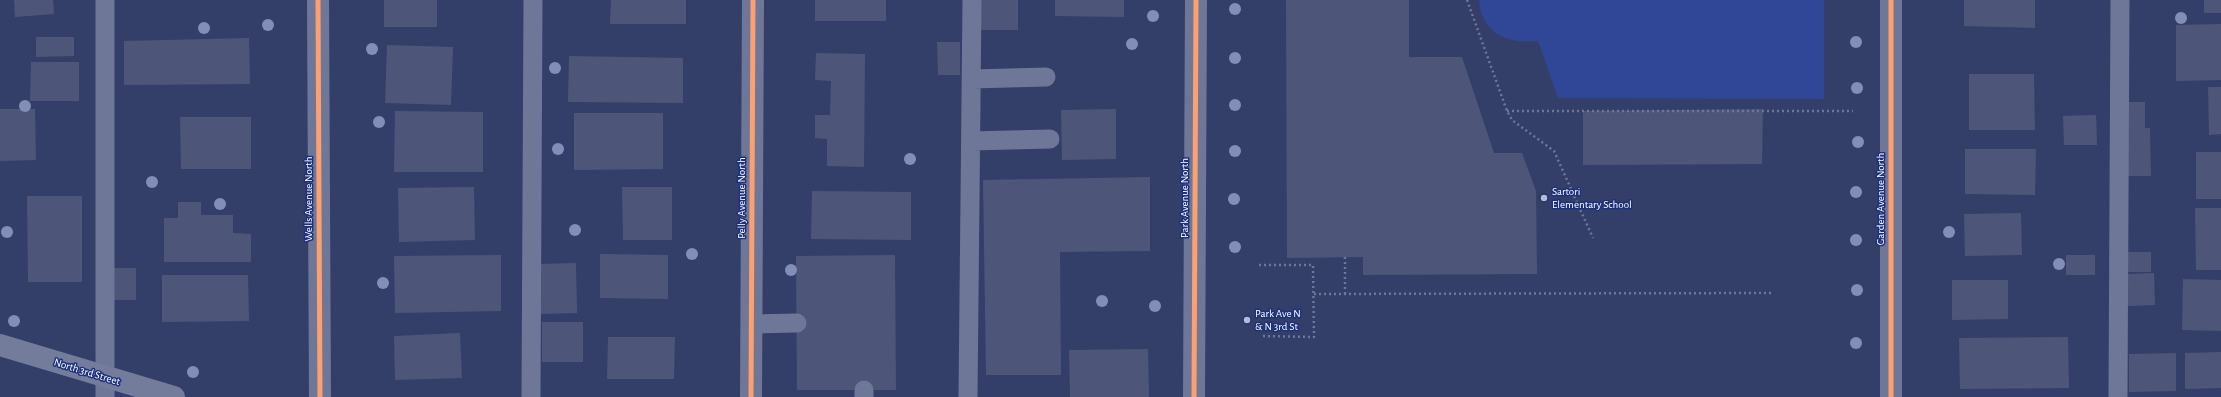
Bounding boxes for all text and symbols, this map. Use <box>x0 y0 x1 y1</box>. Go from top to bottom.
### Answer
street label: Garden Avenue North <box>1874 153 1888 245</box>
street label: Wells Avenue North <box>302 157 316 241</box>
street label: Pelly Avenue North <box>735 157 749 239</box>
street label: Park Avenue North <box>1178 158 1192 238</box>
place label: Sartori Elementary School <box>1552 185 1632 211</box>
marker: Sartori Elementary School <box>1539 193 1549 203</box>
place label: Park Ave N & N 3rd St <box>1255 307 1301 333</box>
marker: Park Ave N & N 3rd St <box>1242 315 1252 325</box>
street label: North 3rd Street <box>52 356 122 388</box>

